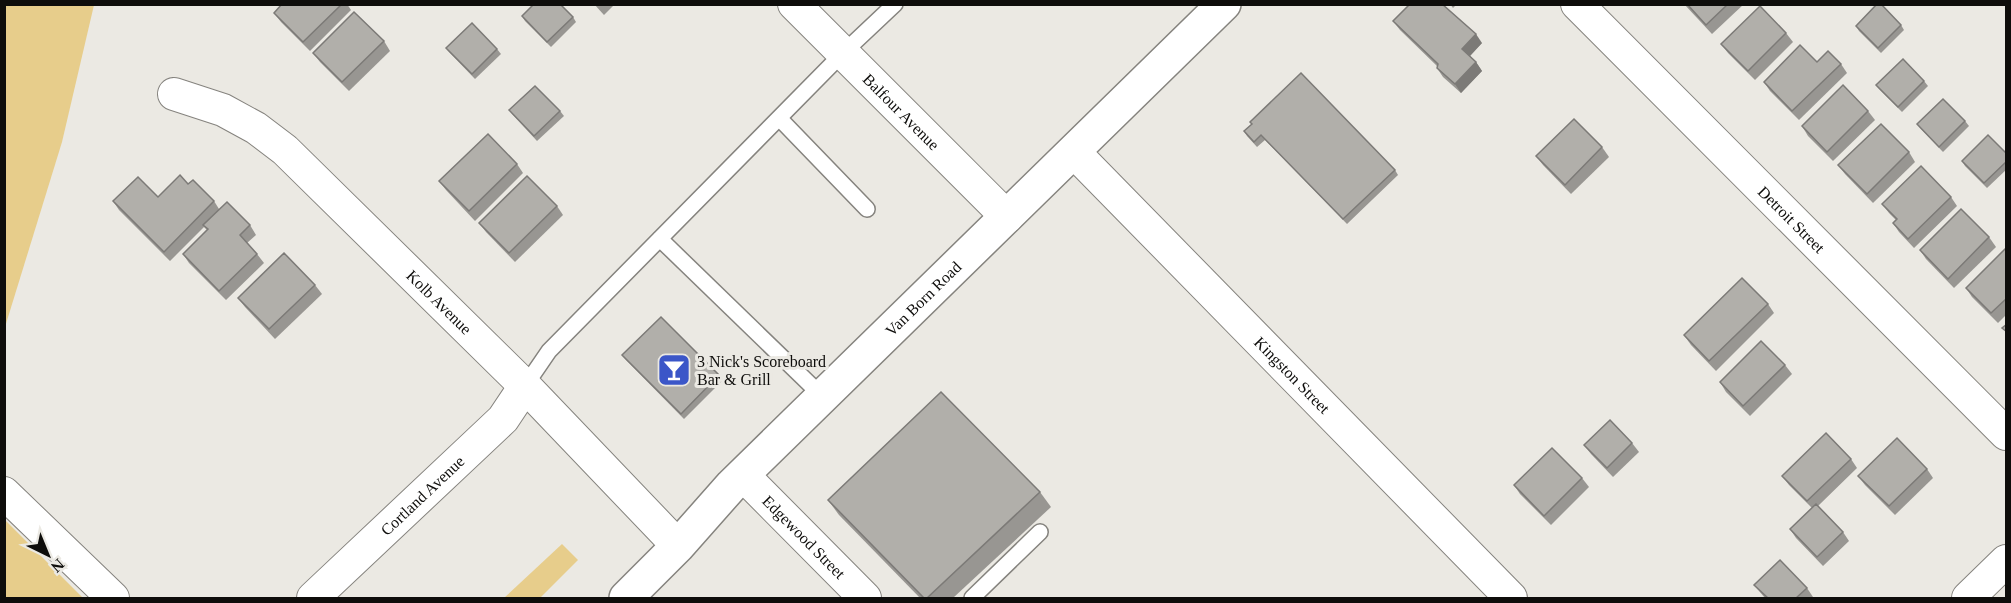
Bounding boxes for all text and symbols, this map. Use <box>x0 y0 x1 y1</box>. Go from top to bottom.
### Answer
street label: Balfour Avenue <box>860 70 943 153</box>
street label: Detroit Street <box>1755 183 1829 256</box>
street label: Van Born Road <box>882 258 964 339</box>
street label: Kolb Avenue <box>404 266 475 337</box>
street label: Kingston Street <box>1251 333 1334 417</box>
bar icon: 3 Nick's Scoreboard Bar & Grill <box>656 352 692 388</box>
place label: 3 Nick's Scoreboard Bar & Grill <box>697 353 826 388</box>
street label: Cortland Avenue <box>377 452 467 538</box>
street label: Edgewood Street <box>760 492 849 582</box>
north arrow <box>18 525 78 585</box>
text: N <box>48 555 68 576</box>

